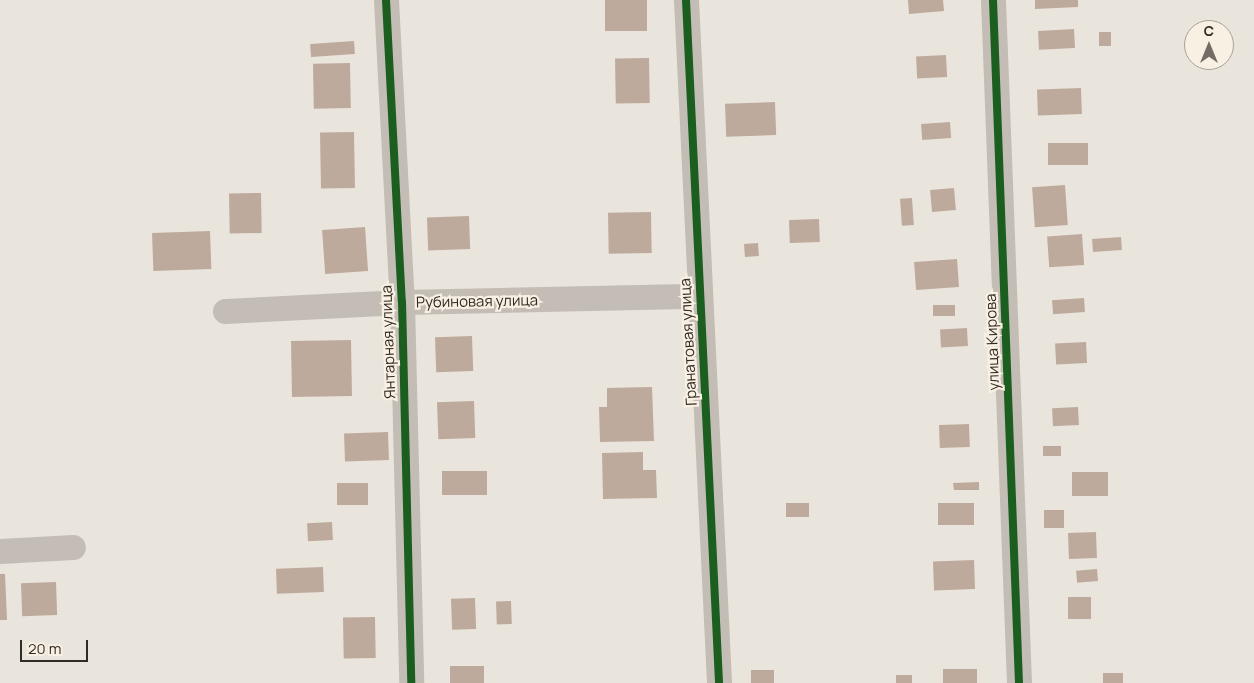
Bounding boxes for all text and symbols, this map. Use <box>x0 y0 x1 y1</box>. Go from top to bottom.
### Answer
north arrow <box>1184 20 1234 70</box>
text: С <box>1204 21 1214 40</box>
street label: Гранатовая улица <box>676 278 700 406</box>
street label: Янтарная улица <box>377 285 399 399</box>
street label: Рубиновая улица <box>416 291 538 311</box>
street label: улица Кирова <box>981 293 1003 391</box>
scale bar <box>22 630 90 662</box>
text: 20 m <box>28 638 61 659</box>

